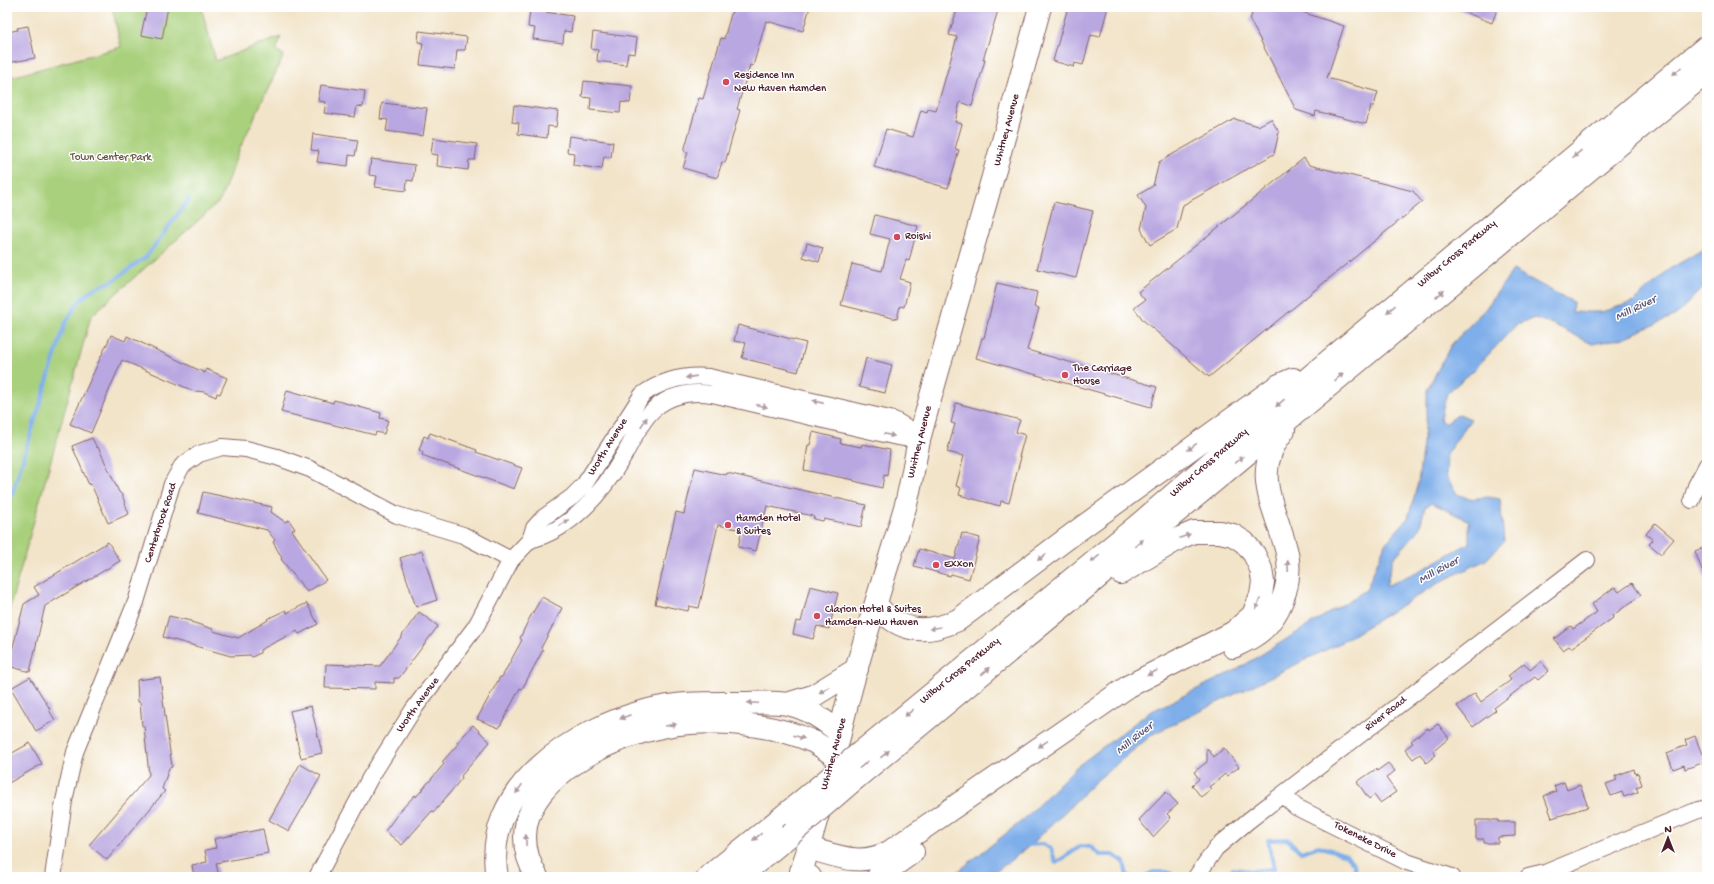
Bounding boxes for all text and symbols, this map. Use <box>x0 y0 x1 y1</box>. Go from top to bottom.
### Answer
one-way arrow <box>1672 67 1682 76</box>
place label: Residence Inn New Haven Hamden <box>734 70 827 95</box>
marker: Residence Inn New Haven Hamden <box>721 77 731 87</box>
street label: Whitney Avenue <box>992 92 1022 167</box>
one-way arrow <box>1572 150 1582 159</box>
park label: Town Center Park <box>70 152 152 164</box>
street label: Wilbur Cross Parkway <box>1415 217 1499 290</box>
place label: Roishi <box>905 231 931 243</box>
marker: Roishi <box>892 232 902 242</box>
one-way arrow <box>1434 290 1445 299</box>
water label: Mill River <box>1613 292 1661 325</box>
one-way arrow <box>1386 305 1396 314</box>
place label: The Carriage House <box>1072 363 1132 388</box>
marker: The Carriage House <box>1060 370 1070 380</box>
one-way arrow <box>1334 373 1345 382</box>
one-way arrow <box>684 374 697 380</box>
one-way arrow <box>1275 398 1285 407</box>
one-way arrow <box>811 399 824 405</box>
one-way arrow <box>756 403 768 409</box>
street label: Whitney Avenue <box>905 404 935 479</box>
street label: Worth Avenue <box>586 416 630 478</box>
one-way arrow <box>640 417 648 427</box>
street label: Wilbur Cross Parkway <box>1168 426 1251 500</box>
one-way arrow <box>883 433 895 439</box>
one-way arrow <box>1187 443 1197 451</box>
one-way arrow <box>1234 456 1245 465</box>
street label: Centerbrook Road <box>142 480 180 565</box>
place label: Hamden Hotel & Suites <box>736 513 801 538</box>
one-way arrow <box>559 518 570 527</box>
marker: Hamden Hotel & Suites <box>723 520 733 530</box>
one-way arrow <box>1179 533 1191 539</box>
one-way arrow <box>1134 539 1145 548</box>
one-way arrow <box>1037 553 1048 561</box>
water label: Mill River <box>1417 553 1464 588</box>
one-way arrow <box>1090 555 1101 564</box>
place label: Exxon <box>944 559 974 571</box>
marker: Exxon <box>931 560 941 570</box>
one-way arrow <box>1284 560 1291 572</box>
one-way arrow <box>1255 598 1261 610</box>
place label: Clarion Hotel & Suites Hamden-New Haven <box>825 604 922 629</box>
marker: Clarion Hotel & Suites Hamden-New Haven <box>812 611 822 621</box>
one-way arrow <box>929 626 941 632</box>
street label: Wilbur Cross Parkway <box>918 635 1003 707</box>
one-way arrow <box>980 666 991 675</box>
one-way arrow <box>1146 670 1158 676</box>
street label: Worth Avenue <box>394 675 442 735</box>
one-way arrow <box>818 686 830 693</box>
street label: River Road <box>1363 693 1410 734</box>
one-way arrow <box>746 700 759 706</box>
one-way arrow <box>903 709 914 718</box>
one-way arrow <box>618 715 630 721</box>
street label: Whitney Avenue <box>819 716 849 791</box>
water label: Mill River <box>1114 718 1159 758</box>
one-way arrow <box>665 722 677 728</box>
one-way arrow <box>794 735 806 741</box>
one-way arrow <box>1038 740 1049 748</box>
one-way arrow <box>880 749 891 758</box>
one-way arrow <box>515 784 523 794</box>
north arrow <box>1648 818 1688 858</box>
street label: Tokeneke Drive <box>1331 819 1399 861</box>
text: N <box>1664 824 1672 836</box>
one-way arrow <box>523 833 529 846</box>
one-way arrow <box>751 833 762 842</box>

